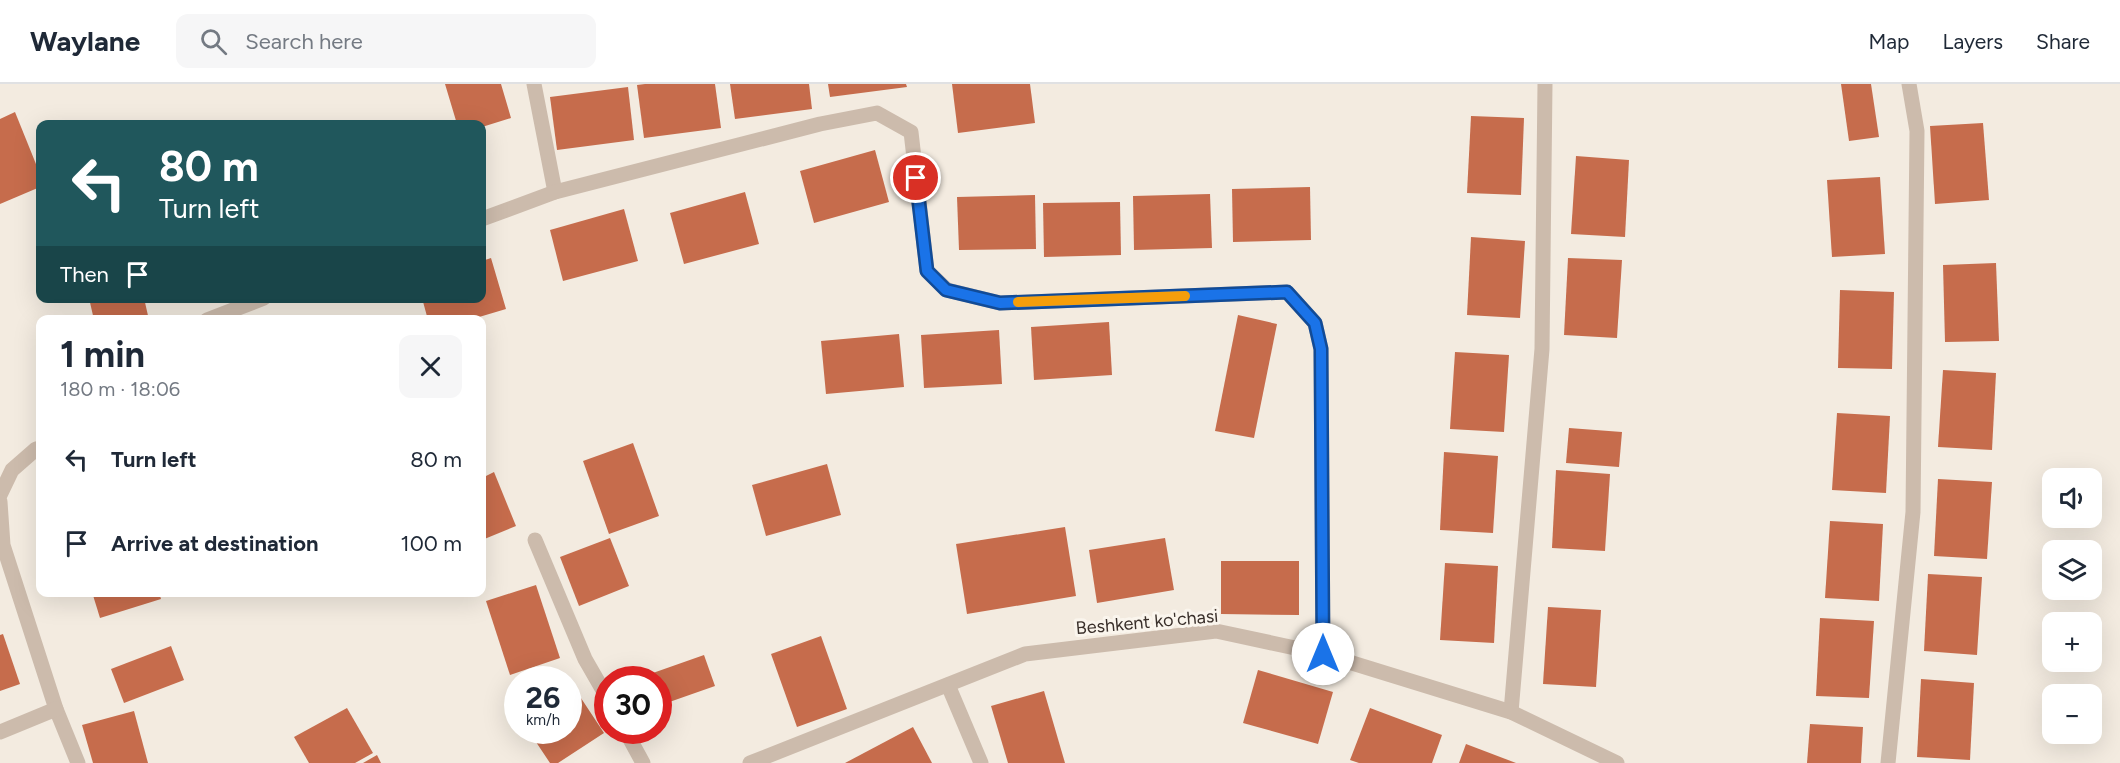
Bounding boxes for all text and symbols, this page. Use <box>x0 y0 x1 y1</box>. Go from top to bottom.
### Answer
search box <box>176 14 596 68</box>
text: Waylane <box>30 24 140 58</box>
icon: search <box>197 25 230 58</box>
text: Search here <box>245 28 363 55</box>
text: Map <box>1869 29 1909 54</box>
text: Layers <box>1942 29 2003 54</box>
text: Share <box>2036 29 2090 54</box>
text: 80 m <box>159 141 259 192</box>
icon: left <box>60 144 138 222</box>
pin <box>890 152 941 203</box>
icon: arrive <box>899 161 932 194</box>
text: Turn left <box>159 192 259 225</box>
icon: arrive <box>121 258 154 291</box>
text: Then <box>60 261 109 288</box>
text: 1 min <box>60 333 145 376</box>
button: close <box>399 335 462 398</box>
text: 180 m · 18:06 <box>60 377 180 401</box>
icon: left <box>60 443 93 476</box>
text: Turn left <box>111 446 197 473</box>
text: 80 m <box>410 446 462 473</box>
map controls <box>2042 468 2102 744</box>
button: sound <box>2042 468 2102 528</box>
icon: arrive <box>60 527 93 560</box>
text: Arrive at destination <box>111 530 319 557</box>
text: 100 m <box>401 530 462 557</box>
button: layers <box>2042 540 2102 600</box>
street label: Beshkent ko'chasi <box>1075 605 1219 639</box>
button: + <box>2042 612 2102 672</box>
position arrow <box>1291 622 1355 686</box>
speed limit sign: 30 <box>594 666 672 744</box>
text: 26 <box>526 679 560 716</box>
button: − <box>2042 684 2102 744</box>
text: km/h <box>526 711 560 729</box>

